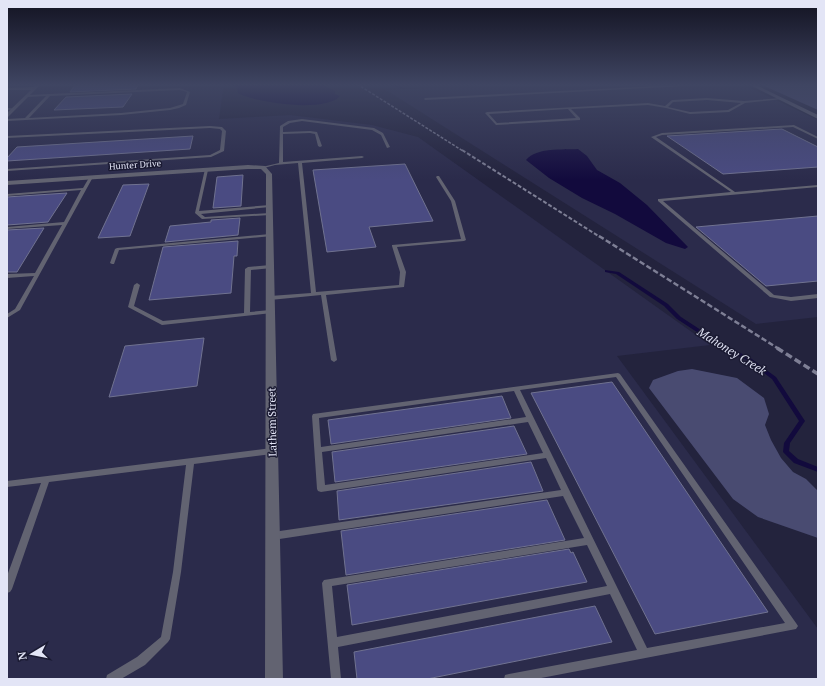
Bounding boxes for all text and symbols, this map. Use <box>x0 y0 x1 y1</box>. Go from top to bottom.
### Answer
street label: Hunter Drive <box>109 157 162 173</box>
water label: Mahoney Creek <box>694 323 770 378</box>
street label: Lathem Street <box>264 387 280 457</box>
north arrow <box>12 634 52 674</box>
text: N <box>14 650 30 661</box>

